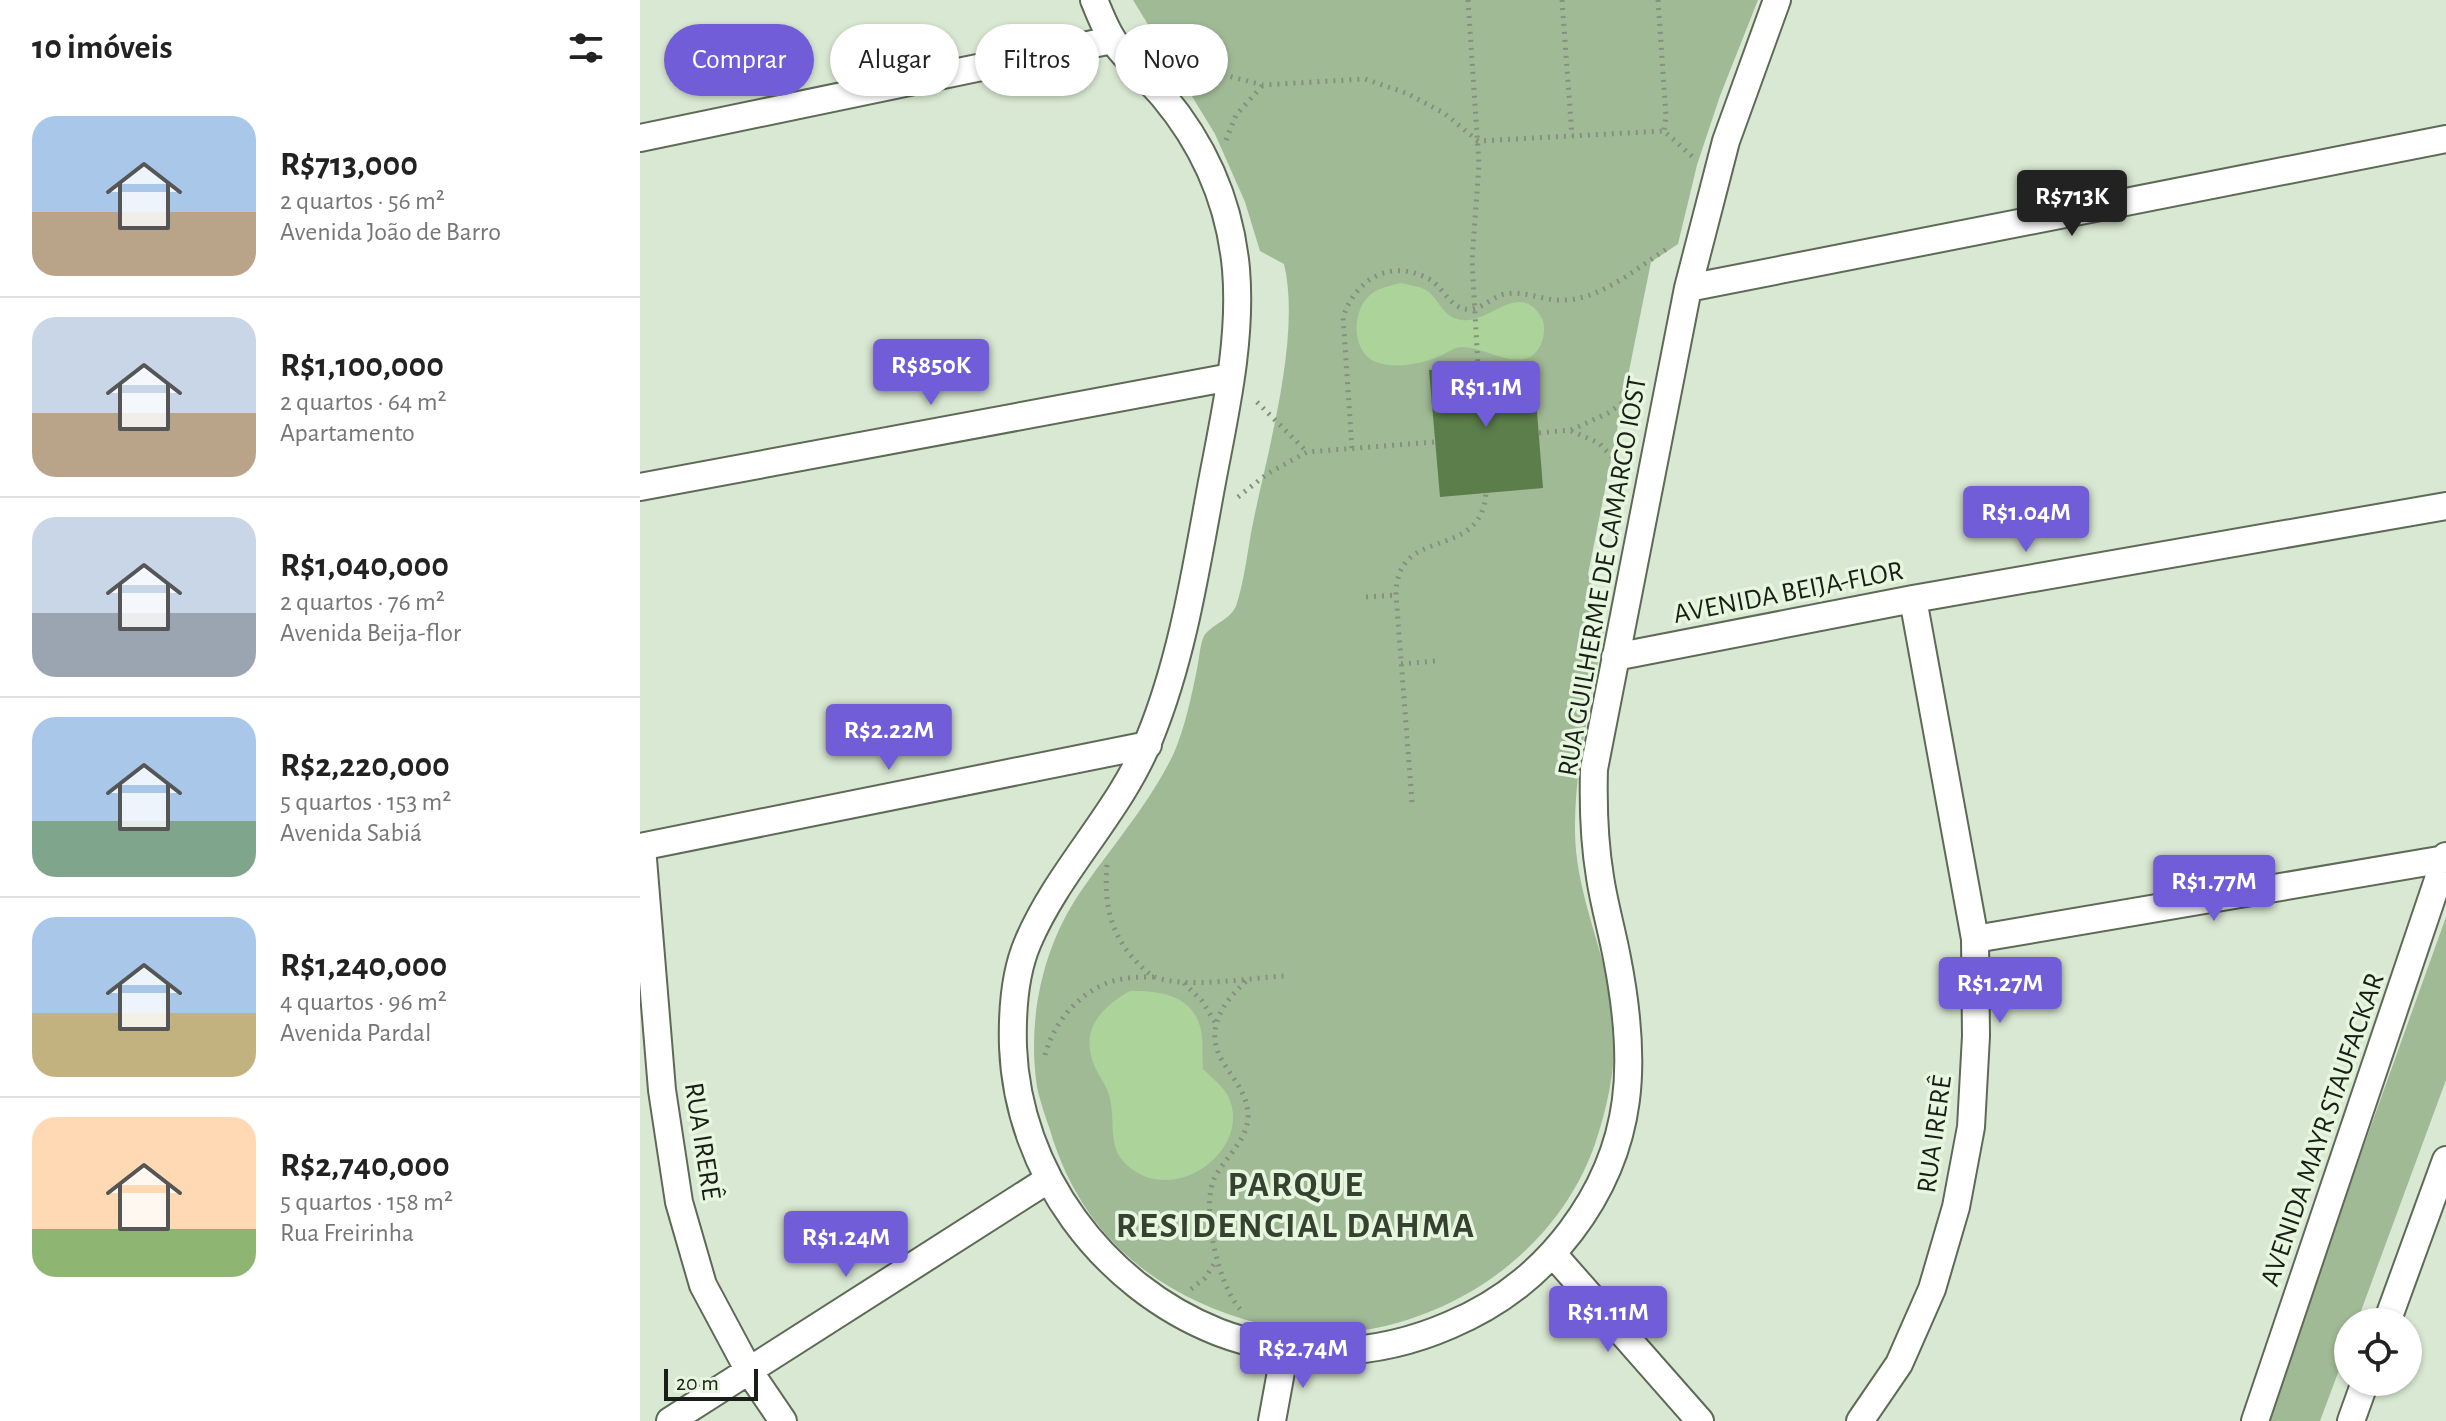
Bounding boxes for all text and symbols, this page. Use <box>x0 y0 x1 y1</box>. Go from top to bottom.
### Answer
chip: Comprar <box>664 24 814 96</box>
chip: Alugar <box>830 24 959 96</box>
chip: Filtros <box>975 24 1099 96</box>
chip: Novo <box>1115 24 1228 96</box>
icon: filters <box>564 26 608 70</box>
text: 10 imóveis <box>32 31 173 65</box>
icon: home <box>96 148 192 244</box>
text: R$713,000 <box>280 148 418 182</box>
pin: R$713K <box>2007 170 2137 238</box>
text: R$713K <box>2035 183 2109 209</box>
text: 2 quartos · 56 m² <box>280 188 445 214</box>
text: Avenida João de Barro <box>280 219 501 245</box>
pin: R$850K <box>866 339 996 407</box>
icon: home <box>96 349 192 445</box>
text: R$1,100,000 <box>280 349 444 383</box>
text: R$850K <box>891 352 971 378</box>
pin: R$1.1M <box>1421 361 1551 429</box>
text: R$1.1M <box>1450 374 1522 400</box>
street label: RUA GUILHERME DE CAMARGO IOST <box>1554 374 1652 779</box>
text: 2 quartos · 64 m² <box>280 389 447 415</box>
text: Apartamento <box>280 420 415 446</box>
pin: R$1.04M <box>1952 486 2100 554</box>
text: R$1.04M <box>1981 499 2071 525</box>
icon: home <box>96 549 192 645</box>
text: R$1,040,000 <box>280 549 449 583</box>
street label: AVENIDA BEIJA-FLOR <box>1671 557 1906 629</box>
text: 2 quartos · 76 m² <box>280 589 445 615</box>
text: Avenida Beija-flor <box>280 620 461 646</box>
pin: R$2.22M <box>815 704 963 772</box>
text: R$2.22M <box>844 717 934 743</box>
icon: home <box>96 749 192 845</box>
text: R$2,220,000 <box>280 749 450 783</box>
text: 5 quartos · 153 m² <box>280 789 451 815</box>
text: Avenida Sabiá <box>280 820 422 846</box>
pin: R$1.77M <box>2140 855 2288 923</box>
text: R$1.77M <box>2171 868 2257 894</box>
icon: home <box>96 949 192 1045</box>
text: R$1,240,000 <box>280 949 447 983</box>
pin: R$1.27M <box>1926 957 2074 1025</box>
text: R$1.27M <box>1957 970 2043 996</box>
street label: AVENIDA MAYR STAUFACKAR <box>2256 970 2390 1290</box>
text: 4 quartos · 96 m² <box>280 989 447 1015</box>
text: Avenida Pardal <box>280 1020 432 1046</box>
street label: RUA IRERÊ <box>1911 1073 1957 1195</box>
street label: RUA IRERÊ <box>679 1080 727 1202</box>
icon: home <box>96 1149 192 1245</box>
text: R$2,740,000 <box>280 1149 450 1183</box>
district label: PARQUE RESIDENCIAL DAHMA <box>1116 1167 1476 1244</box>
text: 5 quartos · 158 m² <box>280 1189 453 1215</box>
pin: R$1.24M <box>772 1211 920 1279</box>
text: Rua Freirinha <box>280 1220 414 1246</box>
text: R$1.24M <box>802 1224 890 1250</box>
pin: R$1.11M <box>1534 1286 1682 1354</box>
text: R$1.11M <box>1567 1299 1649 1325</box>
map controls <box>2334 1308 2422 1396</box>
button: locate <box>2334 1308 2422 1396</box>
pin: R$2.74M <box>1229 1322 1377 1390</box>
text: R$2.74M <box>1258 1335 1348 1361</box>
scale bar <box>664 1365 758 1401</box>
text: 20 m <box>676 1372 719 1394</box>

